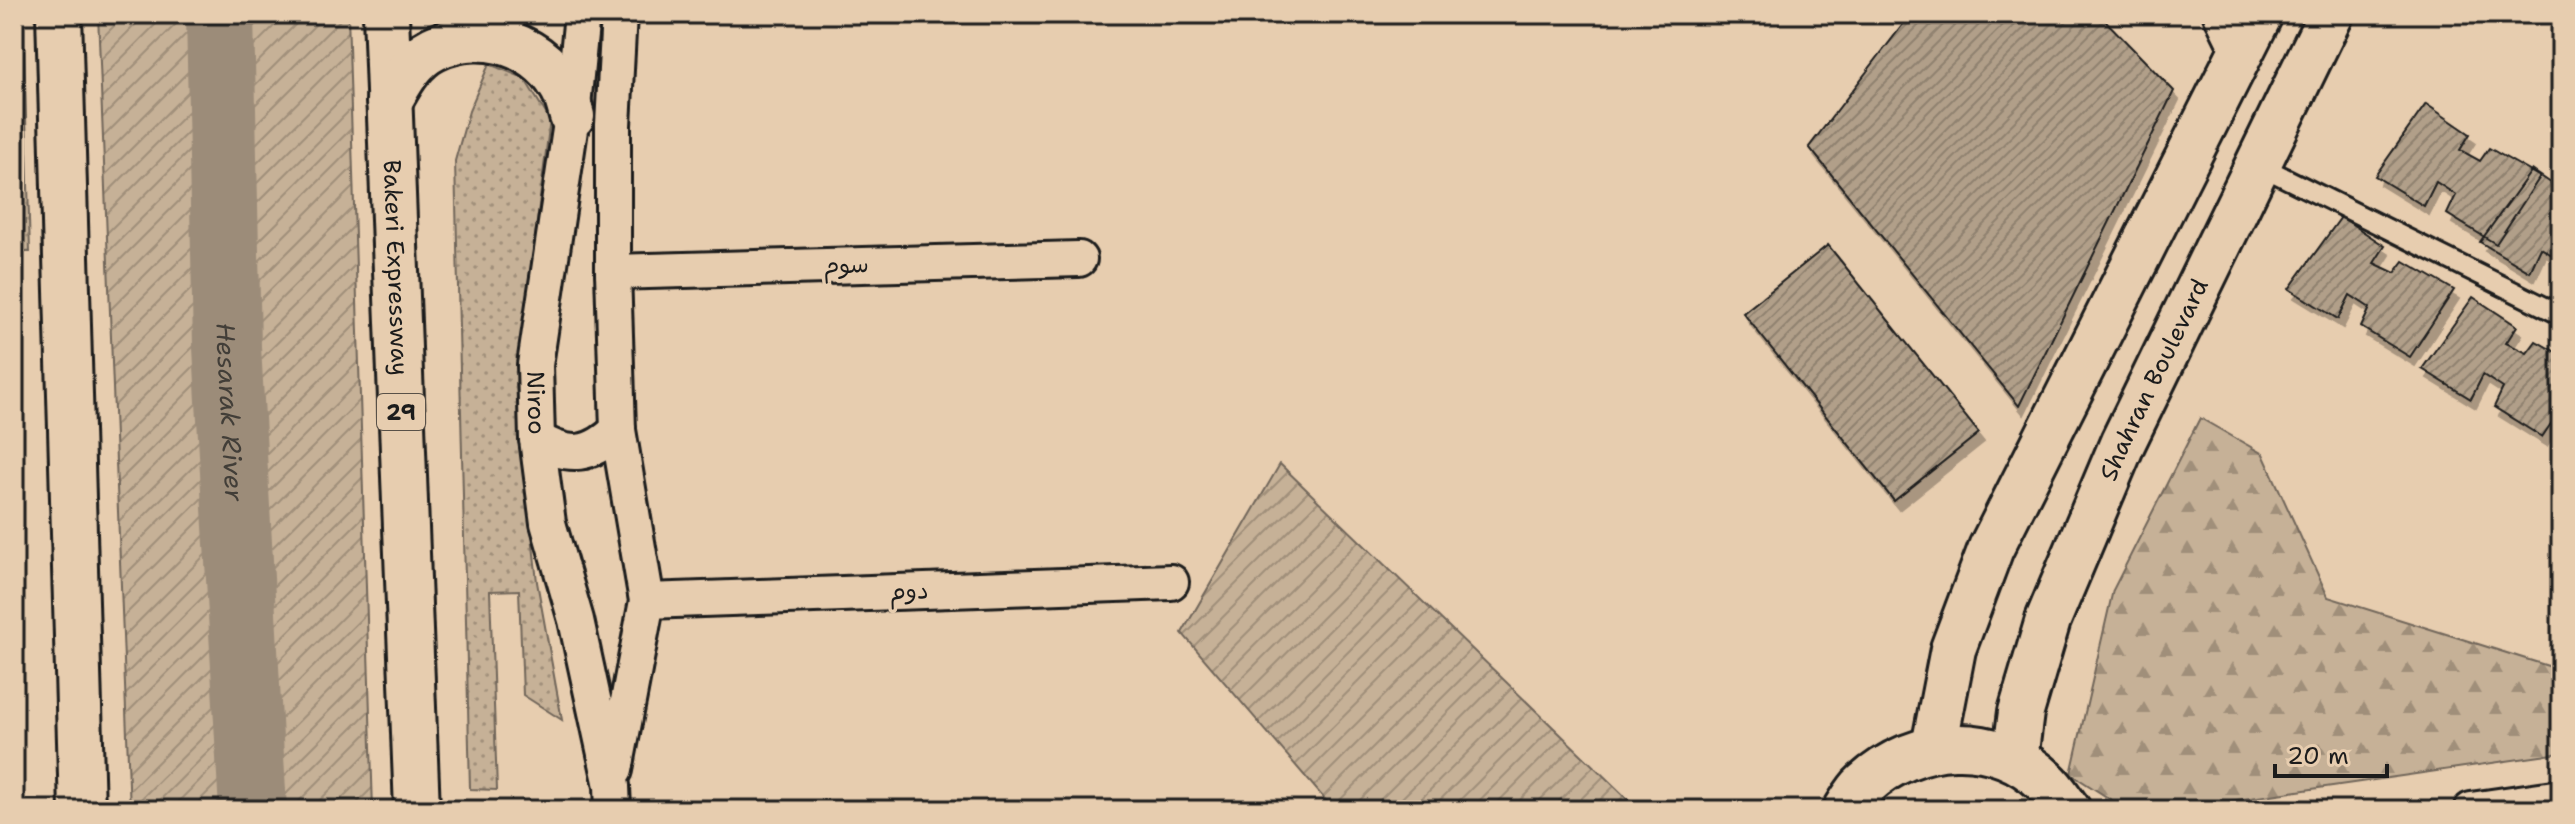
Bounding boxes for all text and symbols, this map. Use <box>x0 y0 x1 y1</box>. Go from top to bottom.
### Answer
street label: Bakeri Expressway <box>376 159 416 376</box>
street label: سوم <box>823 248 869 284</box>
street label: Shahran Boulevard <box>2092 273 2216 486</box>
water label: Hesarak River <box>209 322 253 503</box>
street label: Niroo <box>519 370 553 435</box>
road number: 29 <box>377 394 425 430</box>
street label: دوم <box>889 574 929 611</box>
scale bar <box>2275 728 2387 778</box>
text: 20 m <box>2287 740 2349 772</box>

